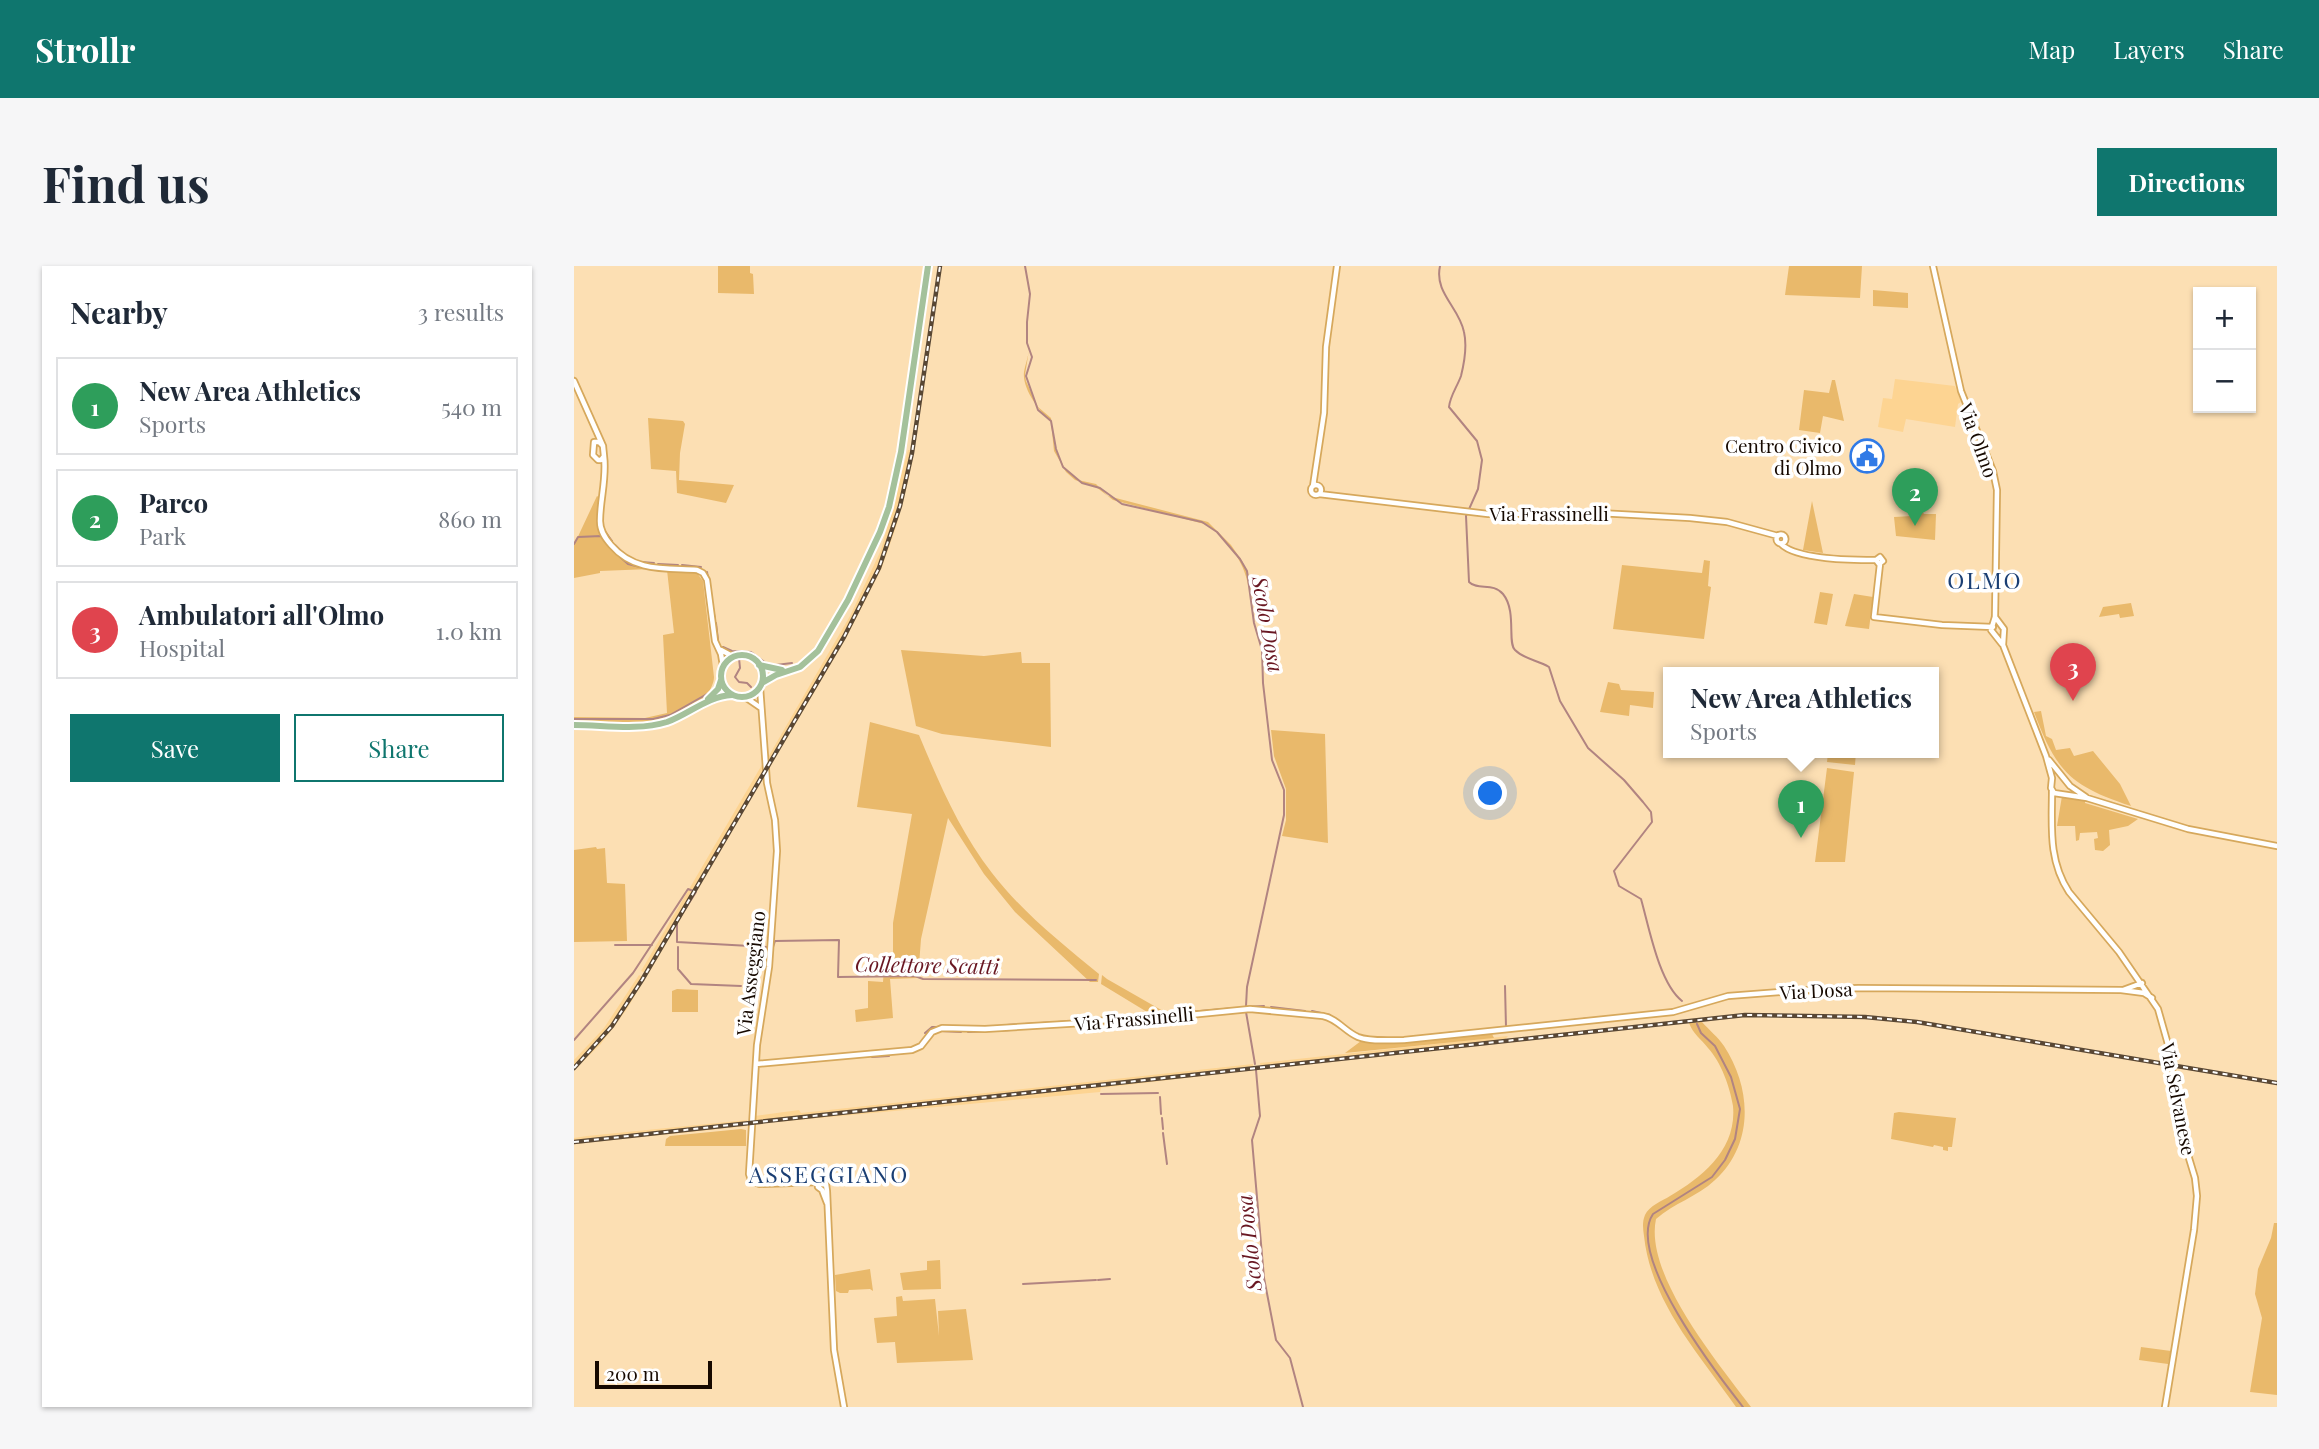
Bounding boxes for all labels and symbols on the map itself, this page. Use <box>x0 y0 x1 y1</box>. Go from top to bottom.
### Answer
street label: Via Olmo <box>1953 398 2004 481</box>
place label: Centro Civico di Olmo <box>1725 432 1842 480</box>
public building icon: Centro Civico di Olmo <box>1848 437 1886 475</box>
pin: 2 <box>1892 468 1938 526</box>
street label: Via Frassinelli <box>1488 500 1609 526</box>
district label: OLMO <box>1947 564 2023 595</box>
water label: Scolo Dosa <box>1247 573 1291 674</box>
pin: 3 <box>2050 643 2096 701</box>
your location <box>1473 776 1507 810</box>
pin: 1 <box>1778 780 1824 838</box>
street label: Via Asseggiano <box>729 909 771 1038</box>
water label: Collettore Scatti <box>855 949 1000 979</box>
street label: Via Dosa <box>1778 975 1854 1005</box>
street label: Via Frassinelli <box>1072 1000 1195 1036</box>
street label: Via Selvanese <box>2155 1040 2203 1157</box>
district label: ASSEGGIANO <box>748 1158 909 1189</box>
water label: Scolo Dosa <box>1229 1193 1267 1294</box>
scale bar <box>595 1358 712 1390</box>

